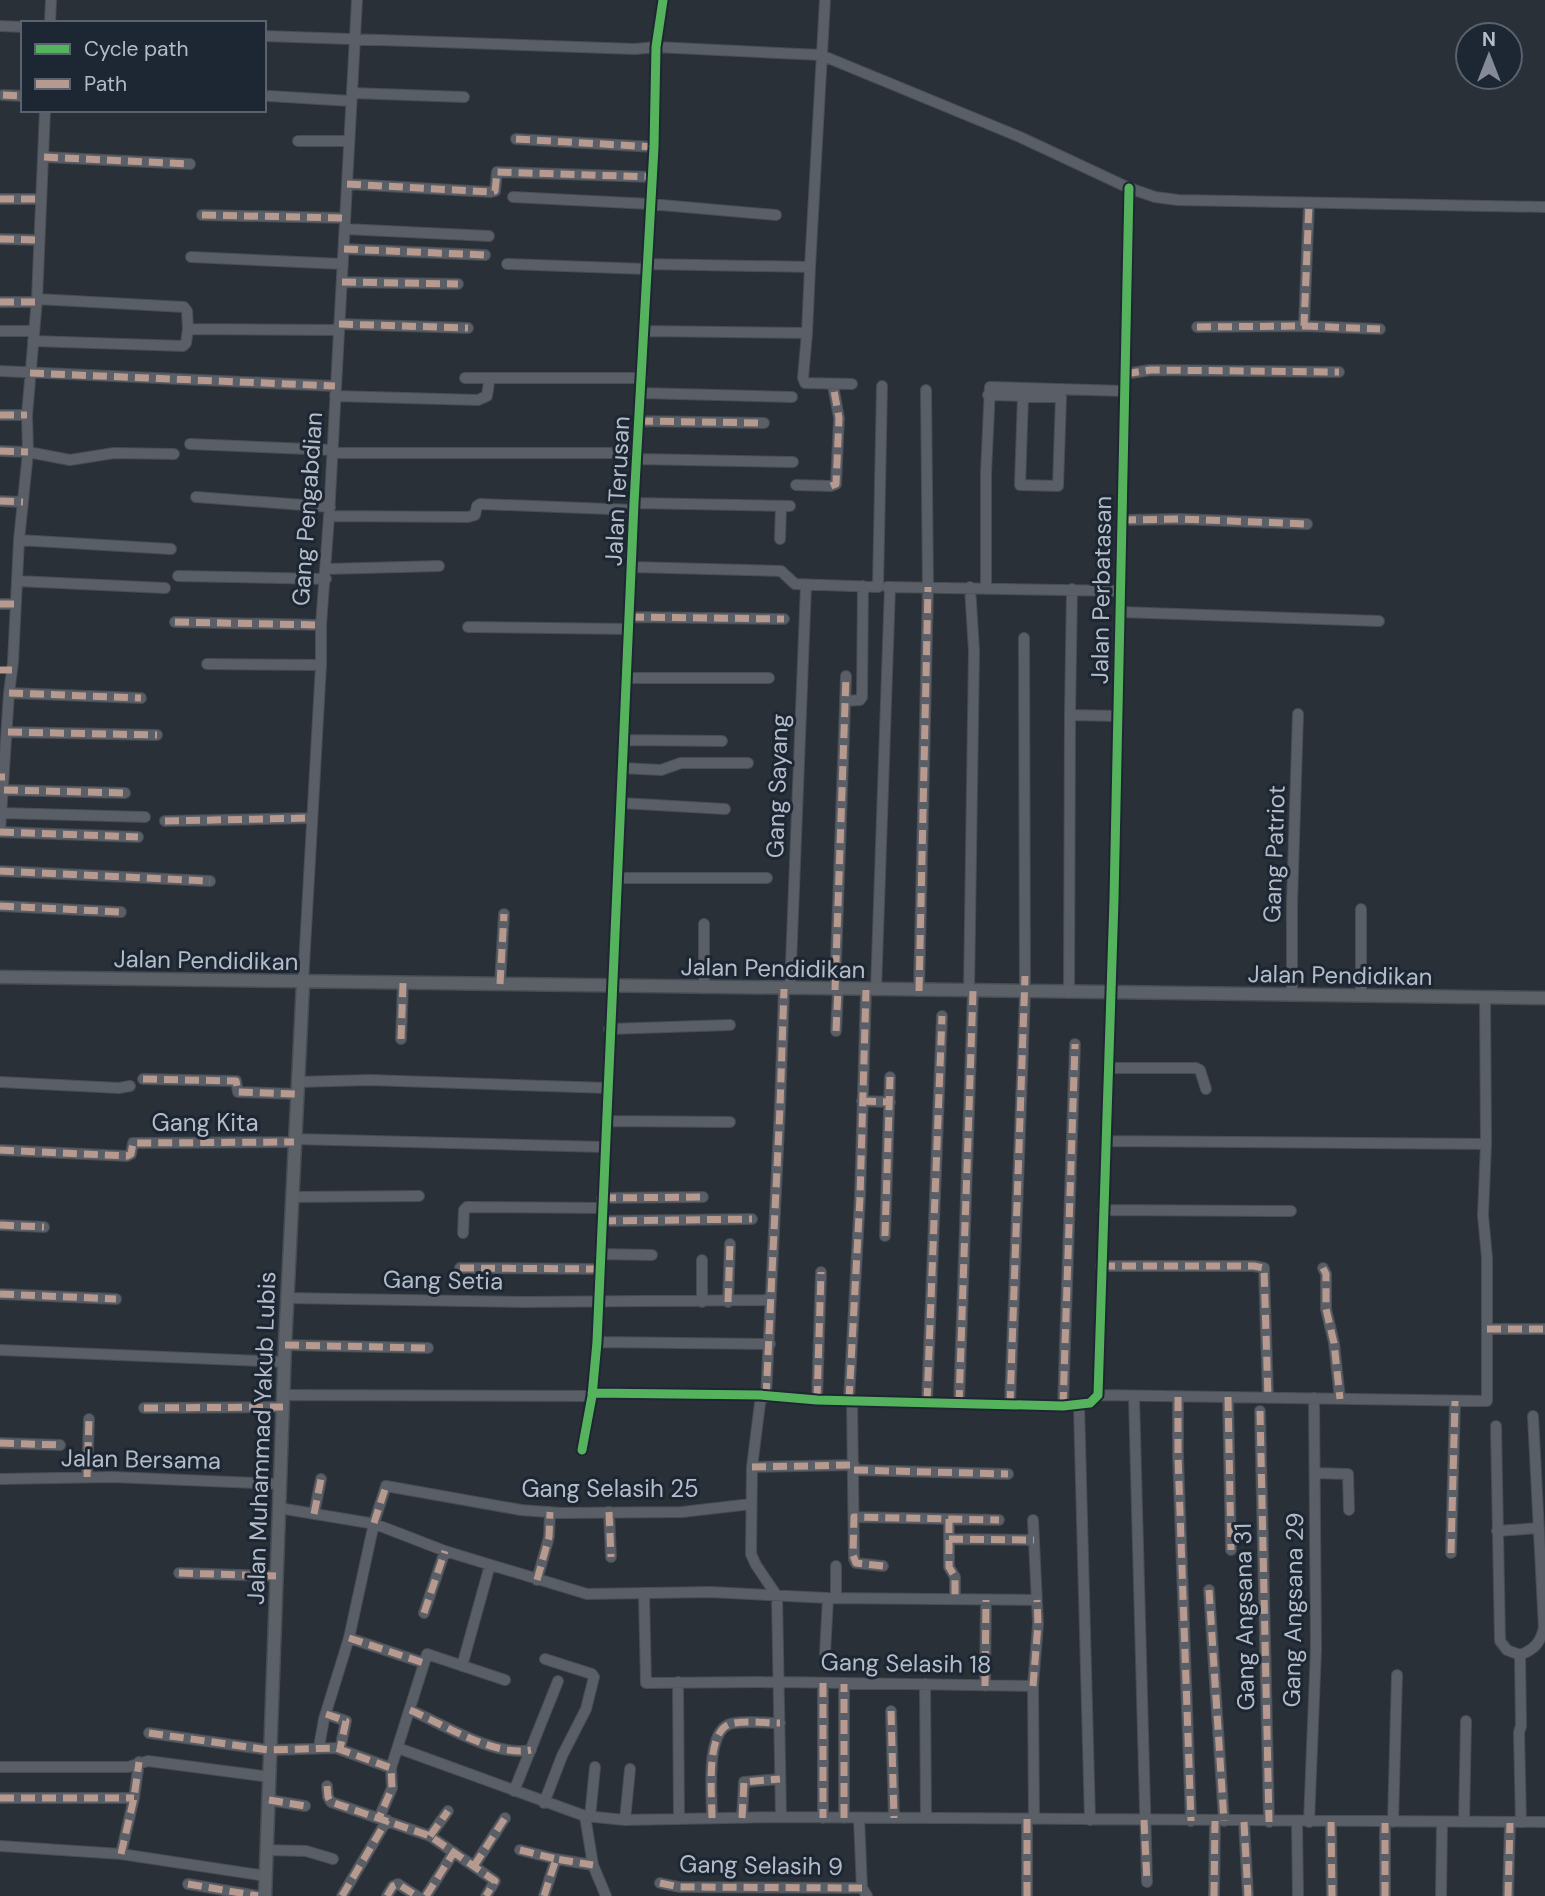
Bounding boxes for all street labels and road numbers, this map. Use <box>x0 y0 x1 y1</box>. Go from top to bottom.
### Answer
street label: Gang Pengabdian <box>285 411 329 607</box>
street label: Jalan Terusan <box>598 415 636 567</box>
street label: Jalan Perbatasan <box>1084 496 1118 684</box>
street label: Gang Sayang <box>759 713 795 859</box>
street label: Gang Patriot <box>1256 784 1292 924</box>
street label: Jalan Pendidikan <box>113 943 299 977</box>
street label: Jalan Pendidikan <box>680 951 866 985</box>
street label: Jalan Pendidikan <box>1247 958 1433 992</box>
street label: Gang Kita <box>151 1107 259 1138</box>
street label: Gang Setia <box>383 1263 503 1297</box>
street label: Jalan Muhammad Yakub Lubis <box>240 1271 282 1605</box>
street label: Jalan Bersama <box>61 1442 221 1476</box>
street label: Gang Selasih 25 <box>521 1473 699 1504</box>
street label: Gang Angsana 29 <box>1276 1512 1310 1708</box>
street label: Gang Angsana 31 <box>1227 1523 1261 1711</box>
street label: Gang Selasih 18 <box>820 1646 992 1680</box>
street label: Gang Selasih 9 <box>679 1848 843 1882</box>

